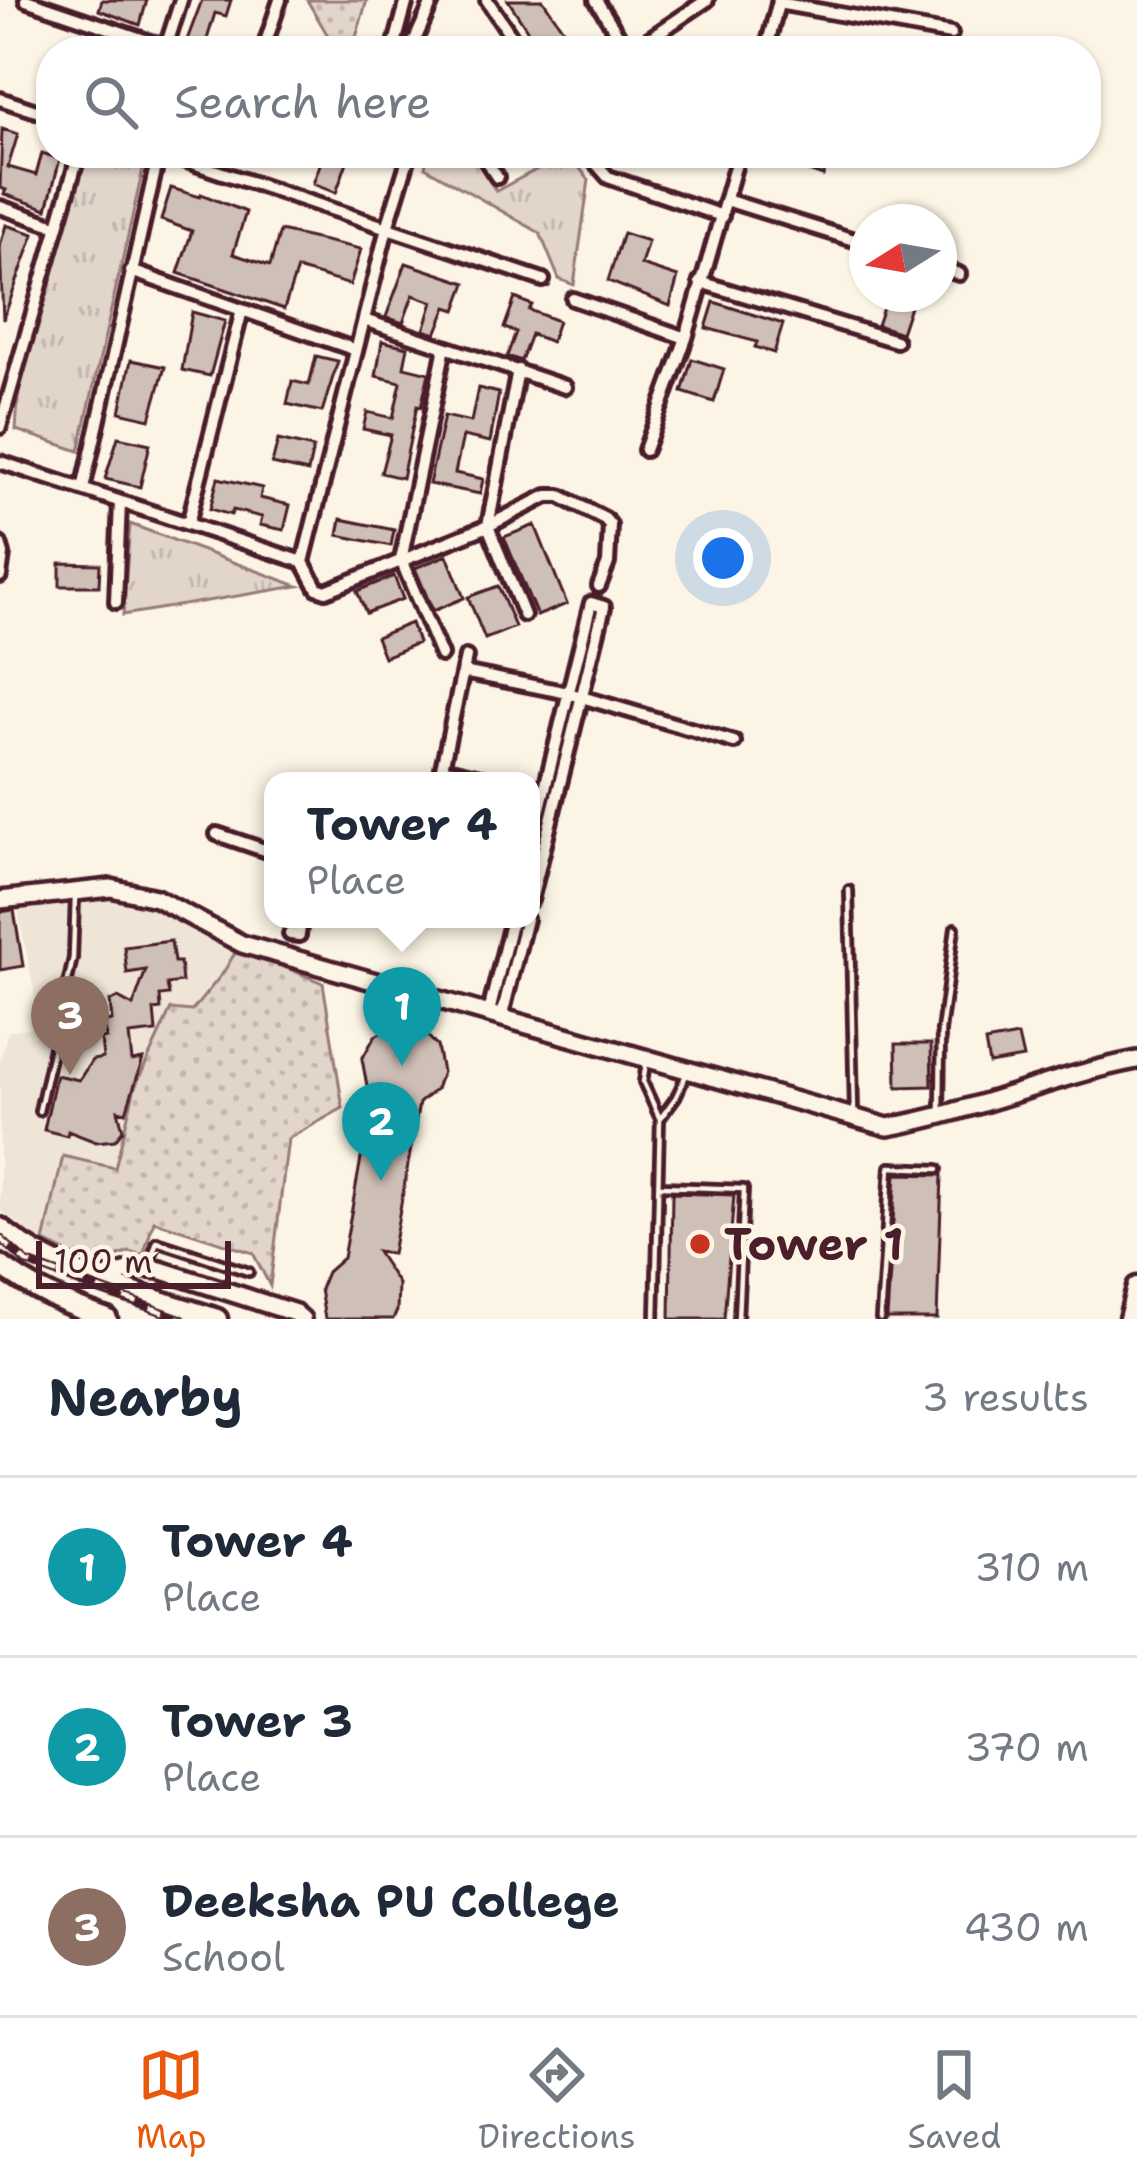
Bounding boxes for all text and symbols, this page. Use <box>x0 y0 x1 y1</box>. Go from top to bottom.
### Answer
search box <box>36 36 1101 168</box>
icon: search <box>78 69 144 135</box>
text: Search here <box>174 72 431 132</box>
north arrow <box>849 204 957 312</box>
your location <box>693 528 753 588</box>
popup <box>264 772 540 928</box>
text: Tower 4 <box>307 794 497 854</box>
text: Place <box>307 854 406 906</box>
pin: 1 <box>363 967 441 1066</box>
pin: 3 <box>31 976 109 1075</box>
pin: 2 <box>342 1082 420 1181</box>
place label: Tower 1 <box>724 1214 904 1274</box>
marker: Tower 1 <box>687 1231 713 1257</box>
scale bar <box>36 1235 231 1288</box>
text: 100 m <box>54 1239 153 1284</box>
text: Nearby <box>48 1363 243 1431</box>
text: 3 results <box>922 1371 1089 1423</box>
text: Tower 4 <box>162 1511 353 1571</box>
text: 1 <box>78 1541 96 1593</box>
text: 310 m <box>974 1541 1089 1593</box>
text: Place <box>162 1571 261 1623</box>
text: Tower 3 <box>162 1691 353 1751</box>
text: 2 <box>73 1721 101 1773</box>
text: 370 m <box>964 1721 1089 1773</box>
text: Place <box>162 1751 261 1803</box>
text: Deeksha PU College <box>162 1871 619 1931</box>
text: 3 <box>73 1901 101 1953</box>
text: 430 m <box>964 1901 1089 1953</box>
text: School <box>162 1931 285 1983</box>
tab: Map <box>136 2042 207 2159</box>
tab: Directions <box>478 2042 636 2159</box>
tab: Saved <box>907 2042 1001 2159</box>

